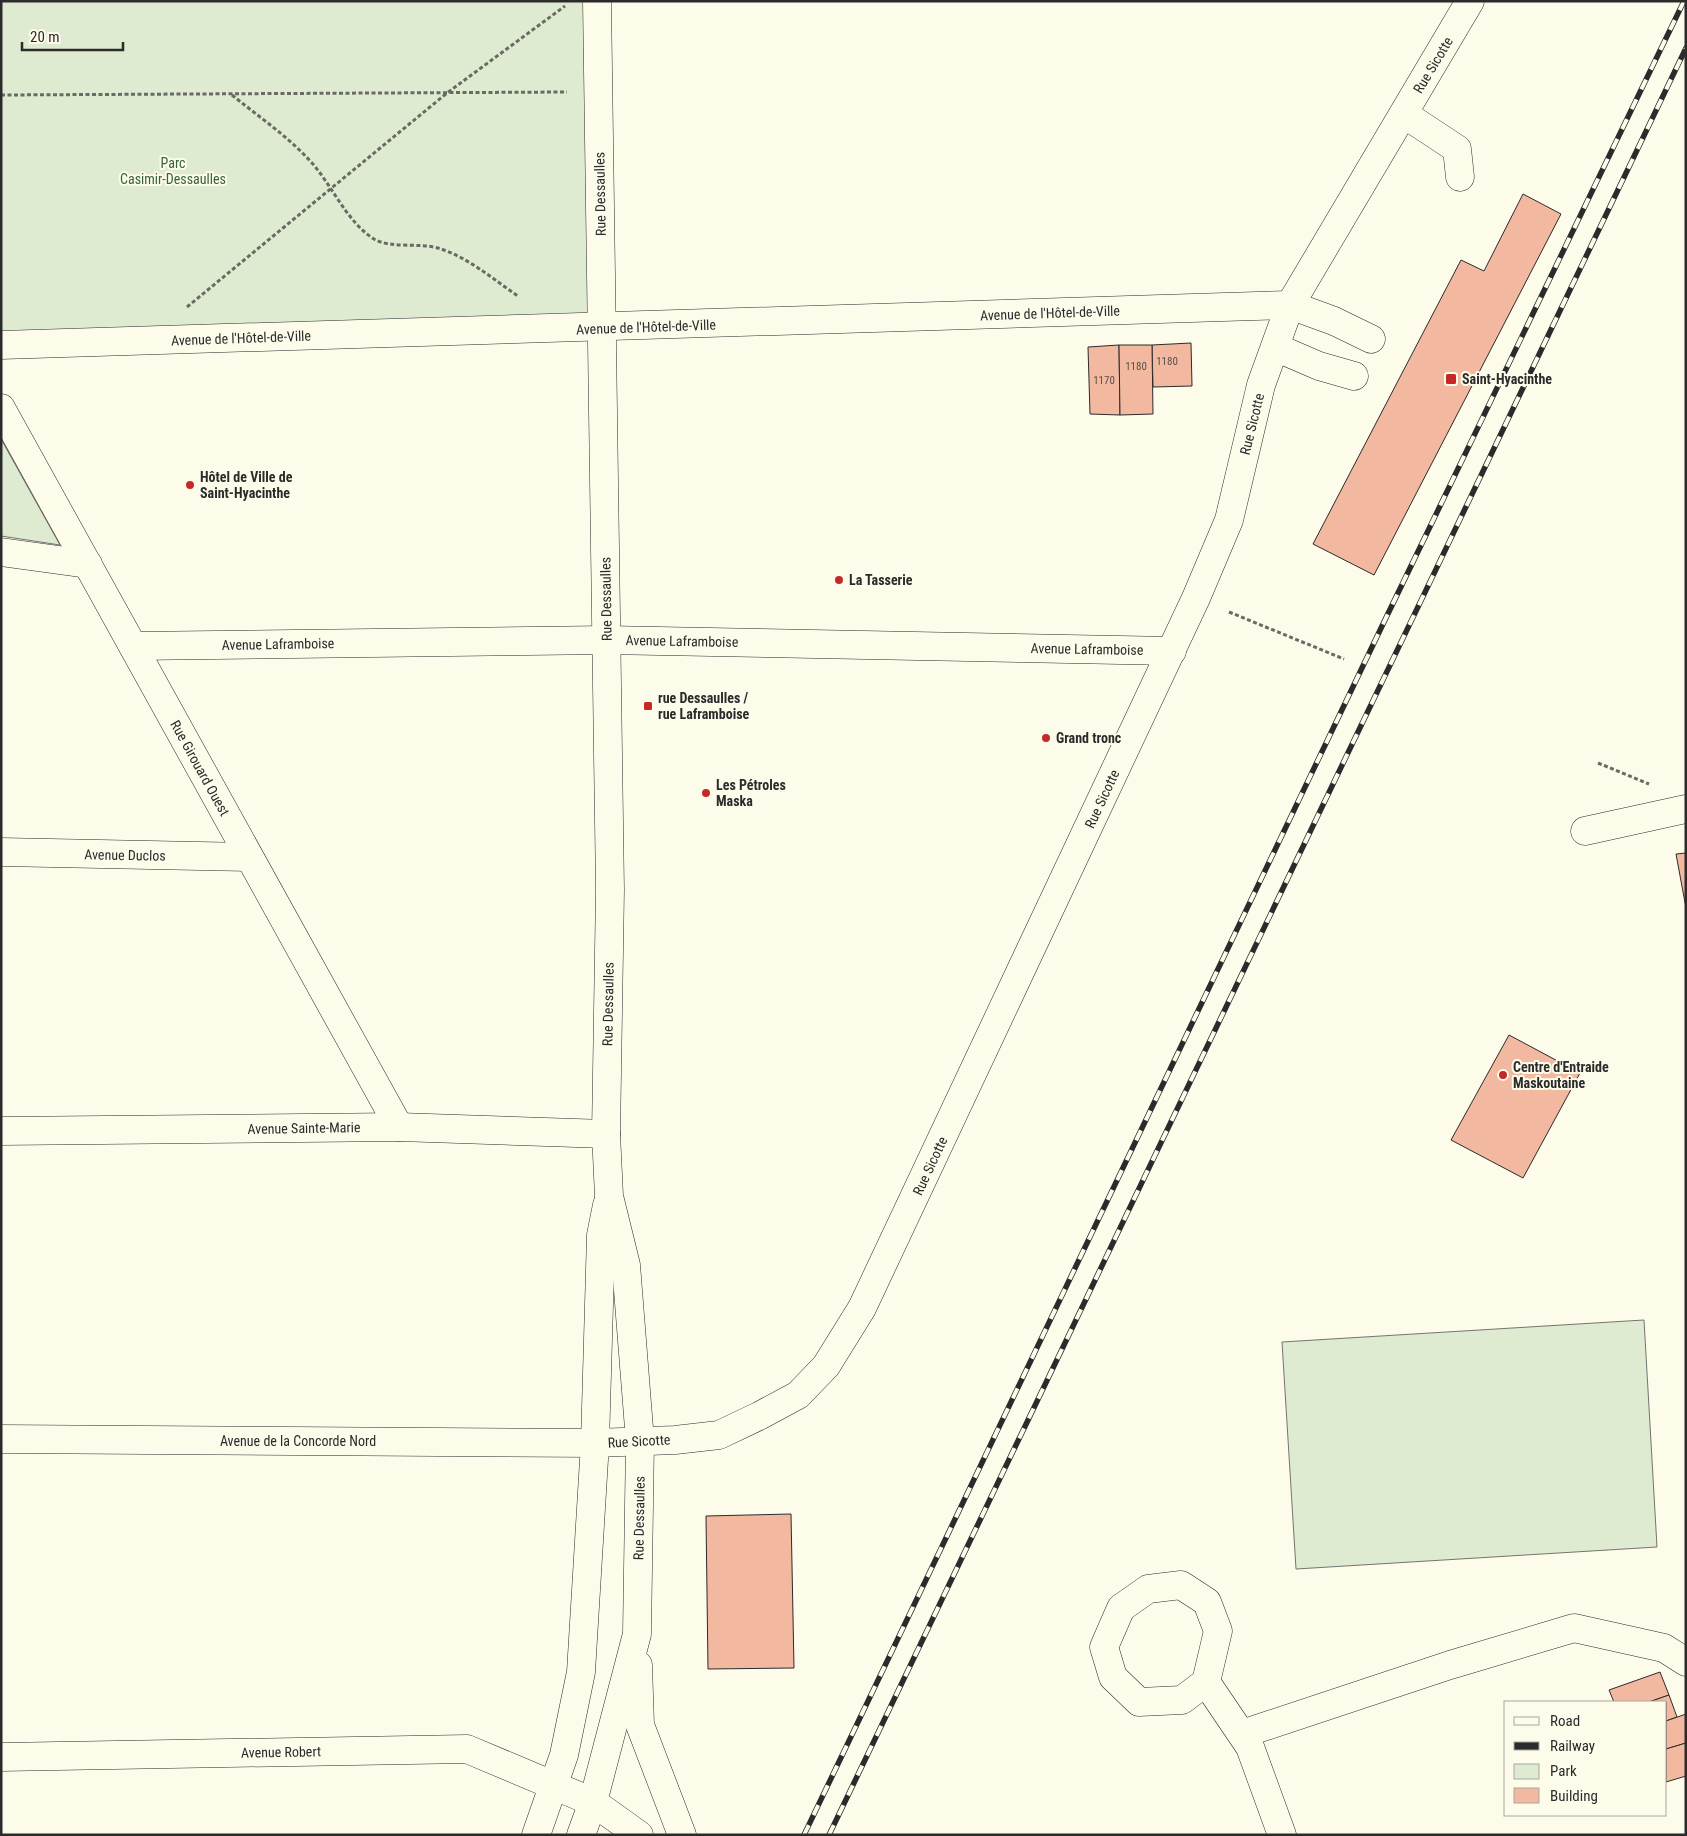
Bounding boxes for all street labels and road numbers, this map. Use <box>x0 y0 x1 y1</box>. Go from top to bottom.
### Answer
street label: Rue Sicotte <box>1410 34 1456 96</box>
street label: Rue Dessaulles <box>591 152 609 236</box>
street label: Avenue de l'Hôtel-de-Ville <box>980 303 1121 323</box>
street label: Avenue de l'Hôtel-de-Ville <box>576 317 717 337</box>
street label: Avenue de l'Hôtel-de-Ville <box>171 328 312 348</box>
street label: Rue Sicotte <box>1237 391 1267 456</box>
street label: Rue Dessaulles <box>597 557 615 641</box>
street label: Avenue Laframboise <box>626 632 739 650</box>
street label: Avenue Laframboise <box>222 635 335 653</box>
street label: Avenue Laframboise <box>1031 640 1144 658</box>
street label: Rue Girouard Ouest <box>167 717 233 819</box>
street label: Rue Sicotte <box>1081 767 1123 831</box>
street label: Avenue Duclos <box>84 846 166 864</box>
street label: Rue Dessaulles <box>599 962 617 1046</box>
street label: Avenue Sainte-Marie <box>247 1119 361 1137</box>
street label: Rue Sicotte <box>909 1134 951 1198</box>
street label: Rue Sicotte <box>607 1431 671 1451</box>
street label: Avenue de la Concorde Nord <box>220 1433 376 1449</box>
street label: Rue Dessaulles <box>630 1476 648 1560</box>
street label: Avenue Robert <box>241 1743 321 1761</box>

